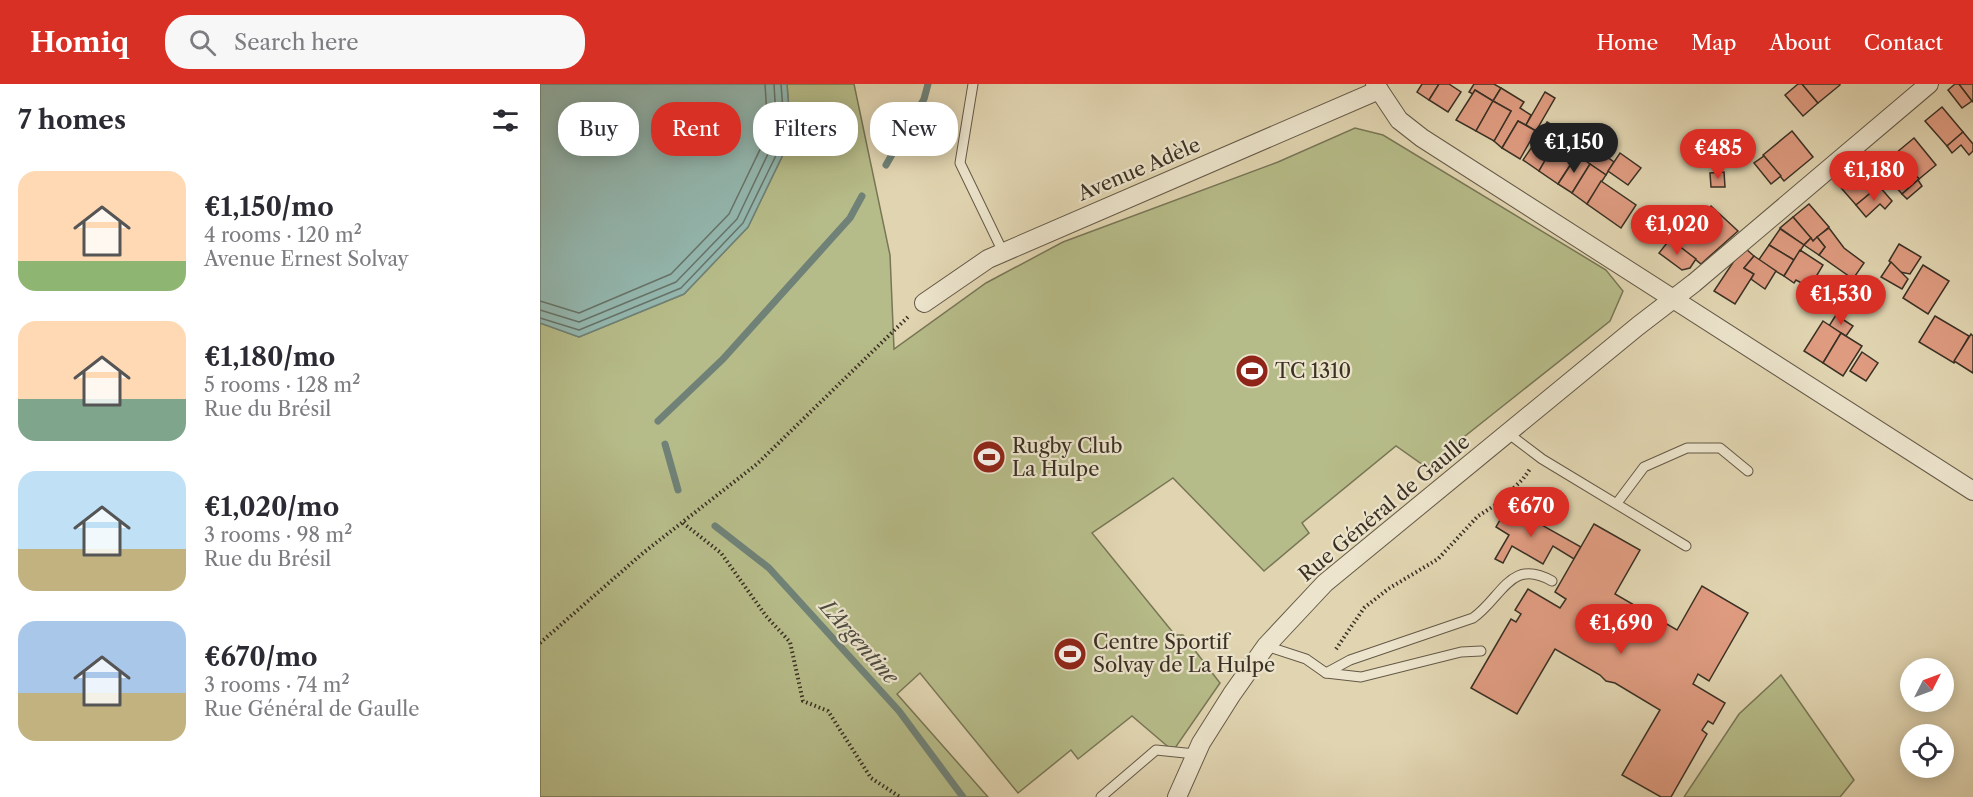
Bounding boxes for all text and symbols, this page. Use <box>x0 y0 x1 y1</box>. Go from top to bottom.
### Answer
search box <box>165 15 585 69</box>
text: Homiq <box>30 25 129 59</box>
icon: search <box>186 26 219 59</box>
text: Search here <box>234 29 359 56</box>
text: Home <box>1597 30 1658 55</box>
text: Map <box>1691 30 1736 55</box>
text: About <box>1769 30 1831 55</box>
text: Contact <box>1864 30 1943 55</box>
chip: Buy <box>558 102 639 156</box>
chip: Rent <box>651 102 741 156</box>
chip: Filters <box>753 102 858 156</box>
chip: New <box>870 102 958 156</box>
text: 7 homes <box>18 104 126 136</box>
icon: filters <box>489 104 522 137</box>
pin: €1,150 <box>1525 123 1623 174</box>
pin: €485 <box>1682 129 1754 180</box>
text: €1,150 <box>1544 130 1604 154</box>
street label: Avenue Adèle <box>1073 132 1204 206</box>
text: €485 <box>1694 136 1742 160</box>
pin: €1,180 <box>1825 151 1923 202</box>
text: €1,180 <box>1843 158 1905 182</box>
text: €1,150/mo <box>204 191 334 223</box>
icon: home <box>66 195 138 267</box>
pin: €1,020 <box>1628 205 1726 256</box>
text: €1,020 <box>1645 212 1709 236</box>
text: 4 rooms · 120 m² <box>204 223 362 247</box>
text: Avenue Ernest Solvay <box>204 247 409 271</box>
pin: €1,530 <box>1792 275 1890 326</box>
text: €1,530 <box>1810 282 1872 306</box>
text: €1,180/mo <box>204 341 335 373</box>
icon: home <box>66 345 138 417</box>
sports icon: TC 1310 <box>1234 353 1270 389</box>
place label: TC 1310 <box>1275 359 1351 383</box>
text: 5 rooms · 128 m² <box>204 373 360 397</box>
text: Rue du Brésil <box>204 397 331 421</box>
street label: Rue Général de Gaulle <box>1294 430 1474 586</box>
place label: Rugby Club La Hulpe <box>1012 434 1123 481</box>
sports icon: Rugby Club La Hulpe <box>971 439 1007 475</box>
pin: €670 <box>1495 487 1567 538</box>
text: €1,020/mo <box>204 491 339 523</box>
text: €670 <box>1507 494 1555 518</box>
icon: home <box>66 495 138 567</box>
text: 3 rooms · 98 m² <box>204 523 352 547</box>
text: Rue du Brésil <box>204 547 331 571</box>
water label: L'Argentine <box>814 593 904 690</box>
pin: €1,690 <box>1572 604 1670 655</box>
text: €1,690 <box>1589 611 1653 635</box>
place label: Centre Sportif Solvay de La Hulpe <box>1093 630 1275 677</box>
sports icon: Centre Sportif Solvay de La Hulpe <box>1052 636 1088 672</box>
text: €670/mo <box>204 641 318 673</box>
icon: home <box>66 645 138 717</box>
north arrow <box>1900 658 1954 712</box>
map controls <box>1900 658 1954 778</box>
text: 3 rooms · 74 m² <box>204 673 350 697</box>
text: Rue Général de Gaulle <box>204 697 419 721</box>
button: locate <box>1900 724 1954 778</box>

